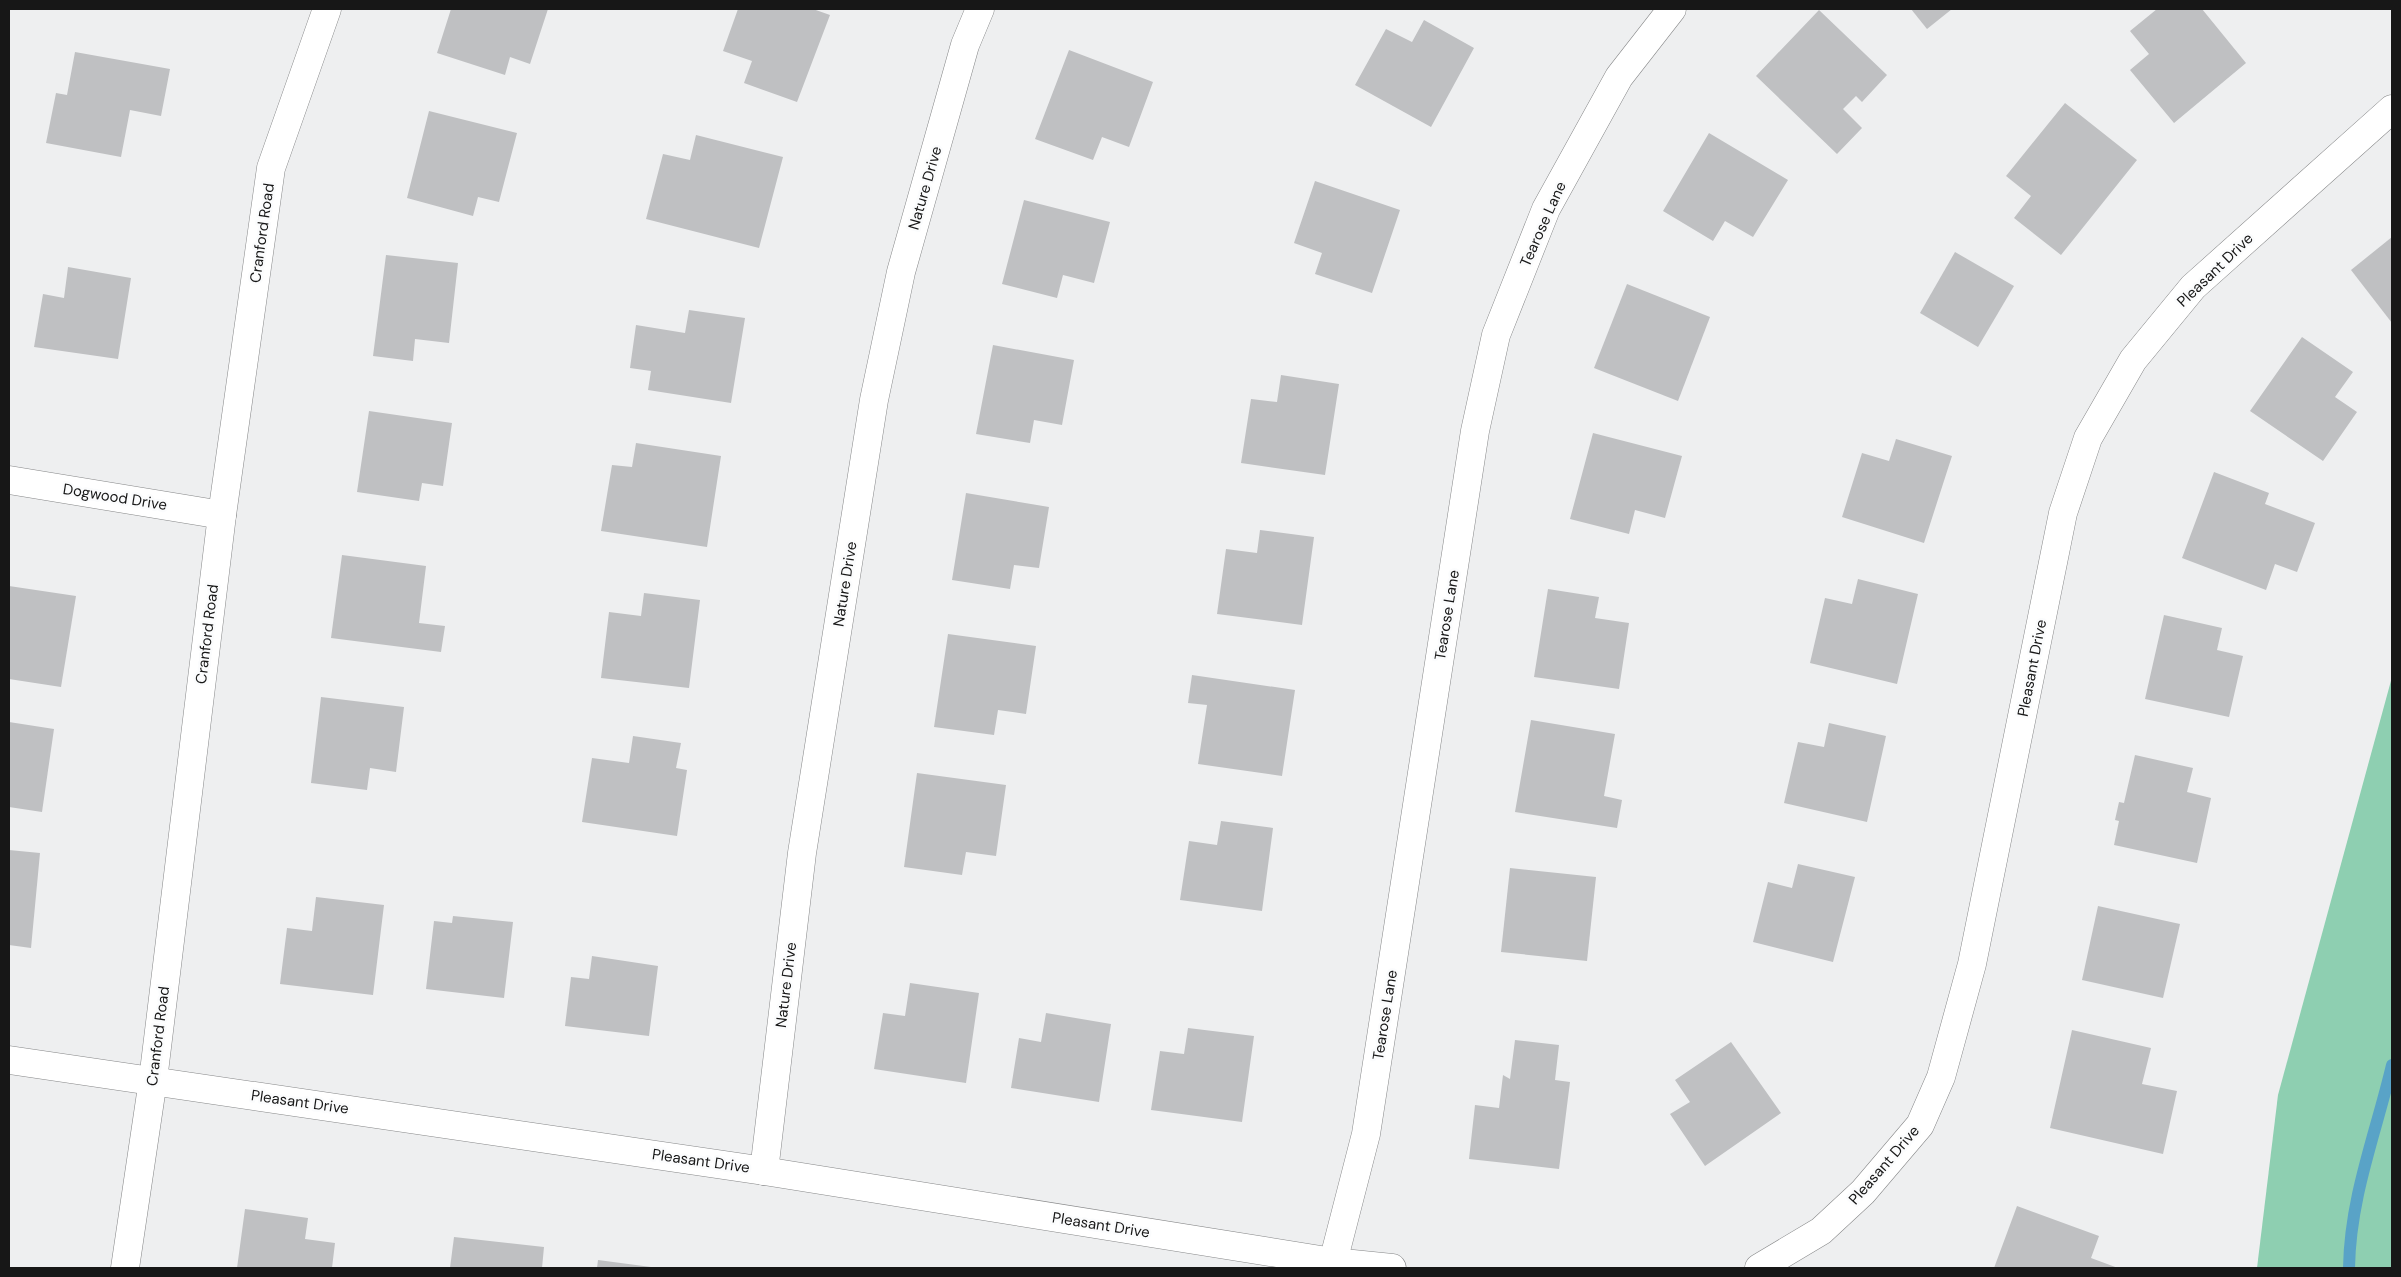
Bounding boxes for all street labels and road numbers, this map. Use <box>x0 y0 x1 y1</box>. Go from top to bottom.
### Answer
street label: Nature Drive <box>904 144 946 232</box>
street label: Tearose Lane <box>1515 178 1571 270</box>
street label: Cranford Road <box>245 182 279 284</box>
street label: Pleasant Drive <box>2173 229 2257 311</box>
street label: Dogwood Drive <box>62 479 168 515</box>
street label: Nature Drive <box>828 540 862 628</box>
street label: Tearose Lane <box>1430 568 1464 662</box>
street label: Cranford Road <box>191 583 223 685</box>
street label: Pleasant Drive <box>2013 618 2051 718</box>
street label: Nature Drive <box>771 941 801 1029</box>
street label: Tearose Lane <box>1368 968 1402 1062</box>
street label: Cranford Road <box>142 985 174 1087</box>
street label: Pleasant Drive <box>250 1085 350 1119</box>
street label: Pleasant Drive <box>1844 1121 1924 1209</box>
street label: Pleasant Drive <box>651 1144 751 1178</box>
street label: Pleasant Drive <box>1051 1207 1151 1243</box>

